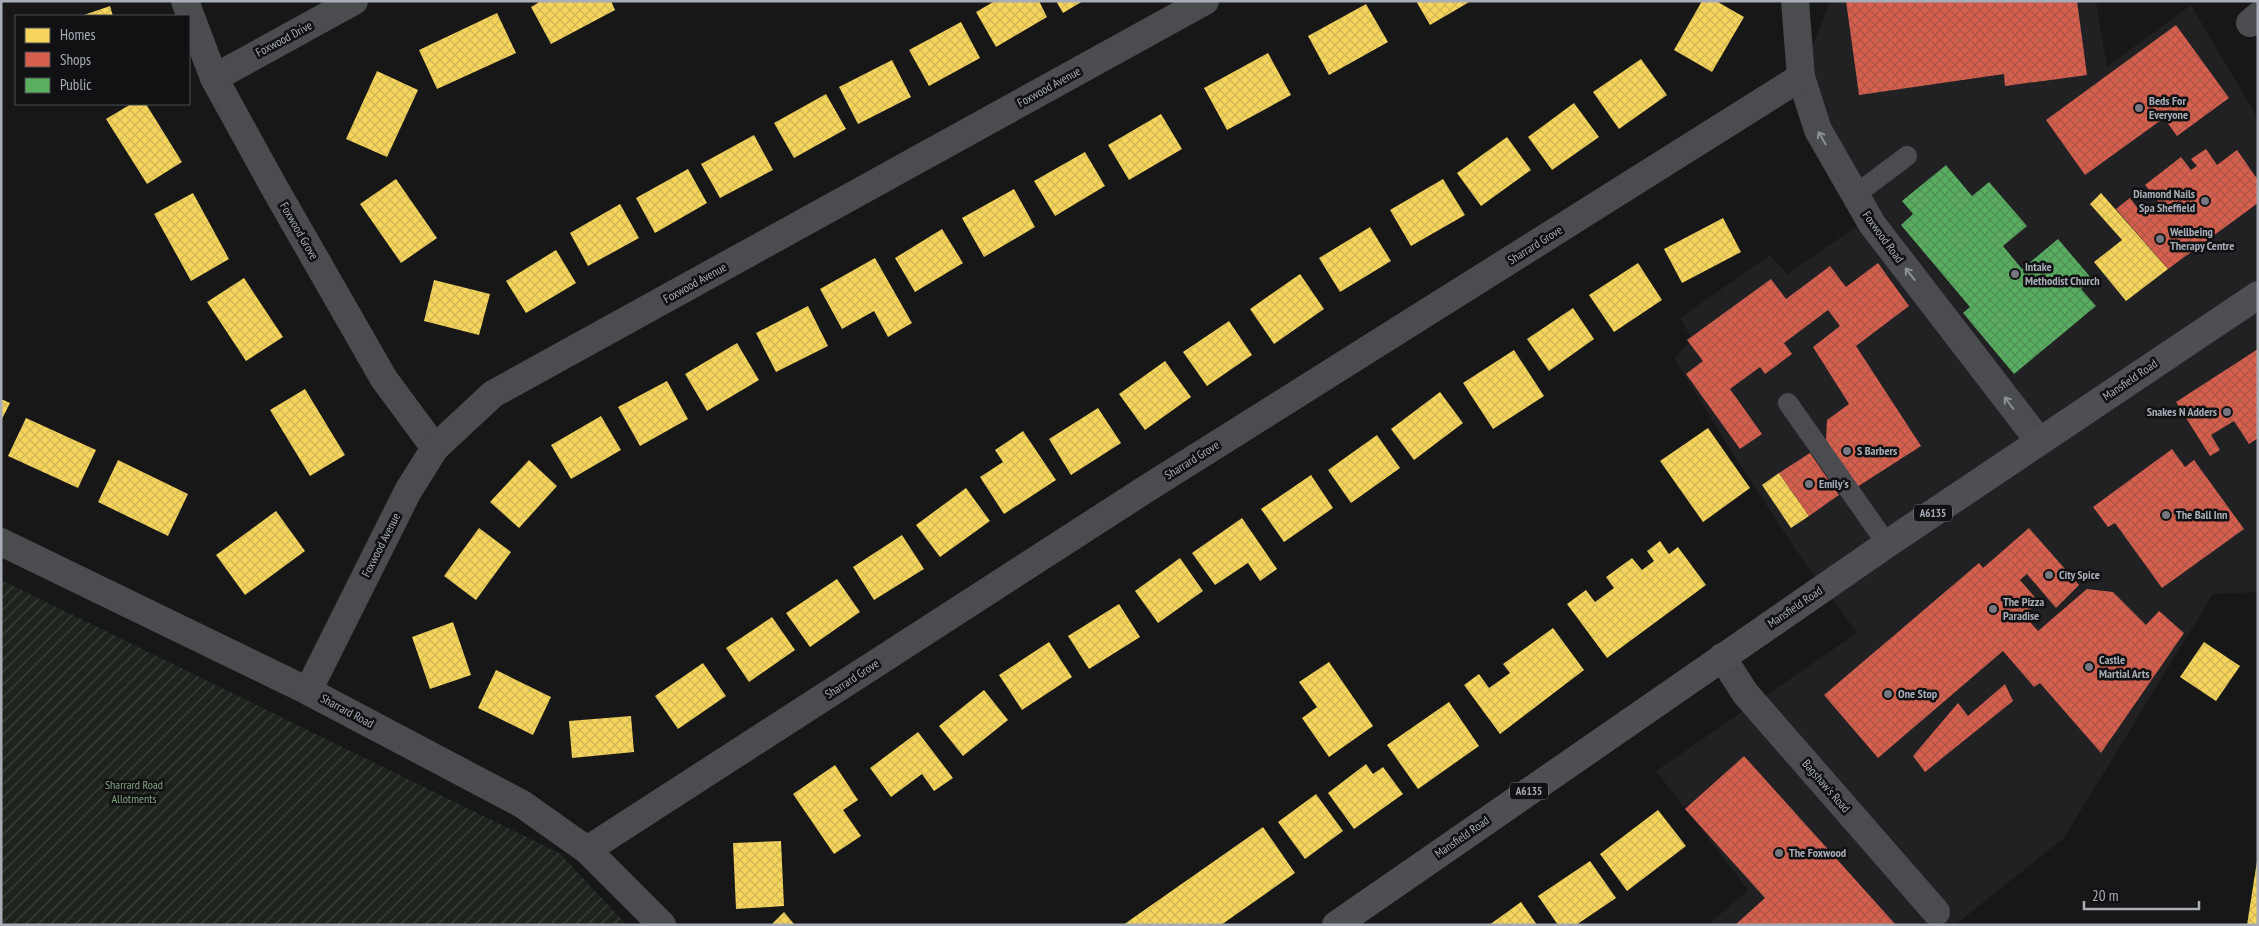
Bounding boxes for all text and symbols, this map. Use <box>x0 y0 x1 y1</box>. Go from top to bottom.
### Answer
legend <box>15 15 190 105</box>
street label: Foxwood Drive <box>253 17 315 60</box>
text: Homes <box>60 25 96 44</box>
text: Shops <box>60 50 91 69</box>
street label: Foxwood Avenue <box>1015 63 1083 110</box>
text: Public <box>60 75 92 94</box>
place label: Beds For Everyone <box>2149 93 2188 122</box>
marker: Beds For Everyone <box>2133 102 2145 114</box>
one-way arrow <box>1817 130 1827 145</box>
place label: Diamond Nails Spa Sheffield <box>2133 186 2195 215</box>
marker: Diamond Nails Spa Sheffield <box>2199 195 2211 207</box>
street label: Foxwood Grove <box>277 199 322 262</box>
street label: Foxwood Road <box>1860 208 1907 266</box>
street label: Sharrard Grove <box>1505 222 1565 267</box>
place label: Wellbeing Therapy Centre <box>2169 224 2235 253</box>
marker: Wellbeing Therapy Centre <box>2154 233 2166 245</box>
street label: Foxwood Avenue <box>661 259 729 306</box>
place label: Intake Methodist Church <box>2025 259 2100 288</box>
one-way arrow <box>1905 268 1916 281</box>
marker: Intake Methodist Church <box>2009 268 2021 280</box>
street label: Mansfield Road <box>2099 356 2160 403</box>
one-way arrow <box>2004 396 2014 410</box>
place label: Snakes N Adders <box>2147 404 2217 419</box>
marker: Snakes N Adders <box>2221 406 2233 418</box>
street label: Sharrard Grove <box>1162 437 1222 482</box>
place label: S Barbers <box>1857 443 1897 458</box>
marker: S Barbers <box>1841 445 1853 457</box>
place label: Emily's <box>1819 476 1849 491</box>
marker: Emily's <box>1803 478 1815 490</box>
road number: A6135 <box>1914 504 1952 522</box>
place label: The Ball Inn <box>2176 507 2227 522</box>
marker: The Ball Inn <box>2160 509 2172 521</box>
street label: Foxwood Avenue <box>358 510 403 579</box>
place label: City Spice <box>2059 567 2100 582</box>
marker: City Spice <box>2043 569 2055 581</box>
street label: Mansfield Road <box>1764 583 1825 630</box>
place label: The Pizza Paradise <box>2003 594 2044 623</box>
marker: The Pizza Paradise <box>1987 603 1999 615</box>
place label: Castle Martial Arts <box>2099 652 2149 681</box>
street label: Sharrard Grove <box>822 656 882 702</box>
marker: Castle Martial Arts <box>2083 661 2095 673</box>
place label: One Stop <box>1898 686 1938 701</box>
marker: One Stop <box>1882 688 1894 700</box>
street label: Sharrard Road <box>318 690 376 731</box>
street label: Bagshaw's Road <box>1799 756 1854 815</box>
park label: Sharrard Road Allotments <box>105 777 163 806</box>
road number: A6135 <box>1510 782 1548 799</box>
street label: Mansfield Road <box>1432 812 1492 861</box>
place label: The Foxwood <box>1789 845 1846 860</box>
marker: The Foxwood <box>1773 847 1785 859</box>
scale bar <box>2084 878 2199 910</box>
text: 20 m <box>2092 886 2118 905</box>

